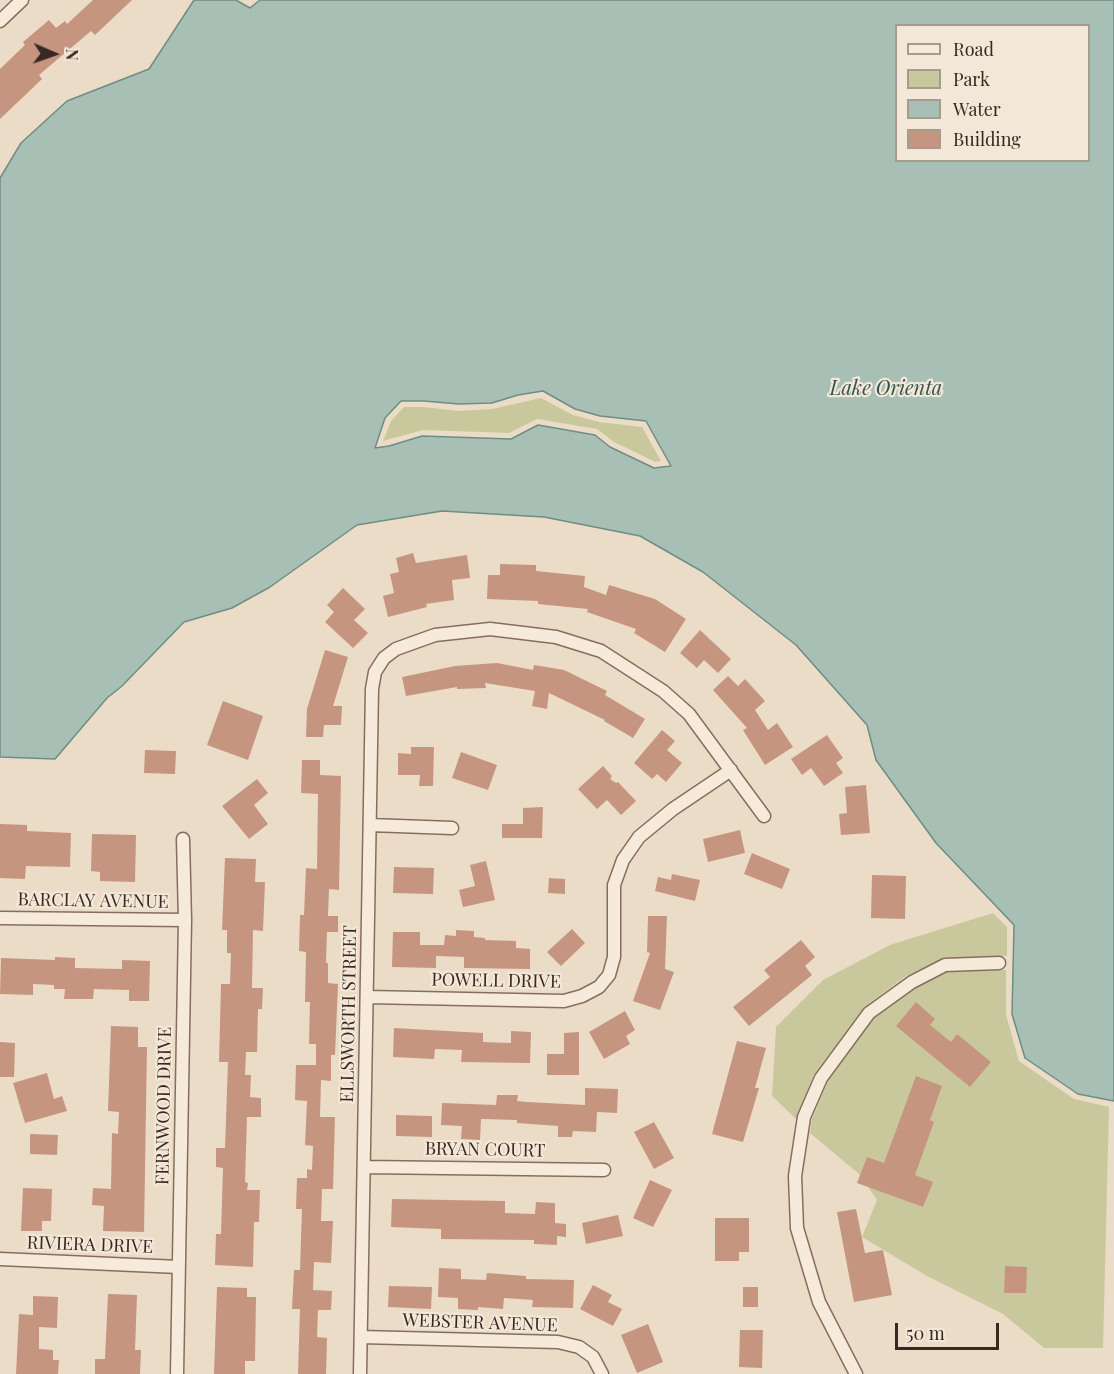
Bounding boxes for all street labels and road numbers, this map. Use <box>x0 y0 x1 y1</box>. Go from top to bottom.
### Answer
street label: BARCLAY AVENUE <box>17 889 169 913</box>
street label: ELLSWORTH STREET <box>337 925 361 1103</box>
street label: POWELL DRIVE <box>431 969 561 993</box>
street label: FERNWOOD DRIVE <box>152 1027 176 1185</box>
street label: BRYAN COURT <box>425 1138 545 1162</box>
street label: RIVIERA DRIVE <box>26 1232 154 1258</box>
street label: WEBSTER AVENUE <box>402 1309 558 1337</box>

